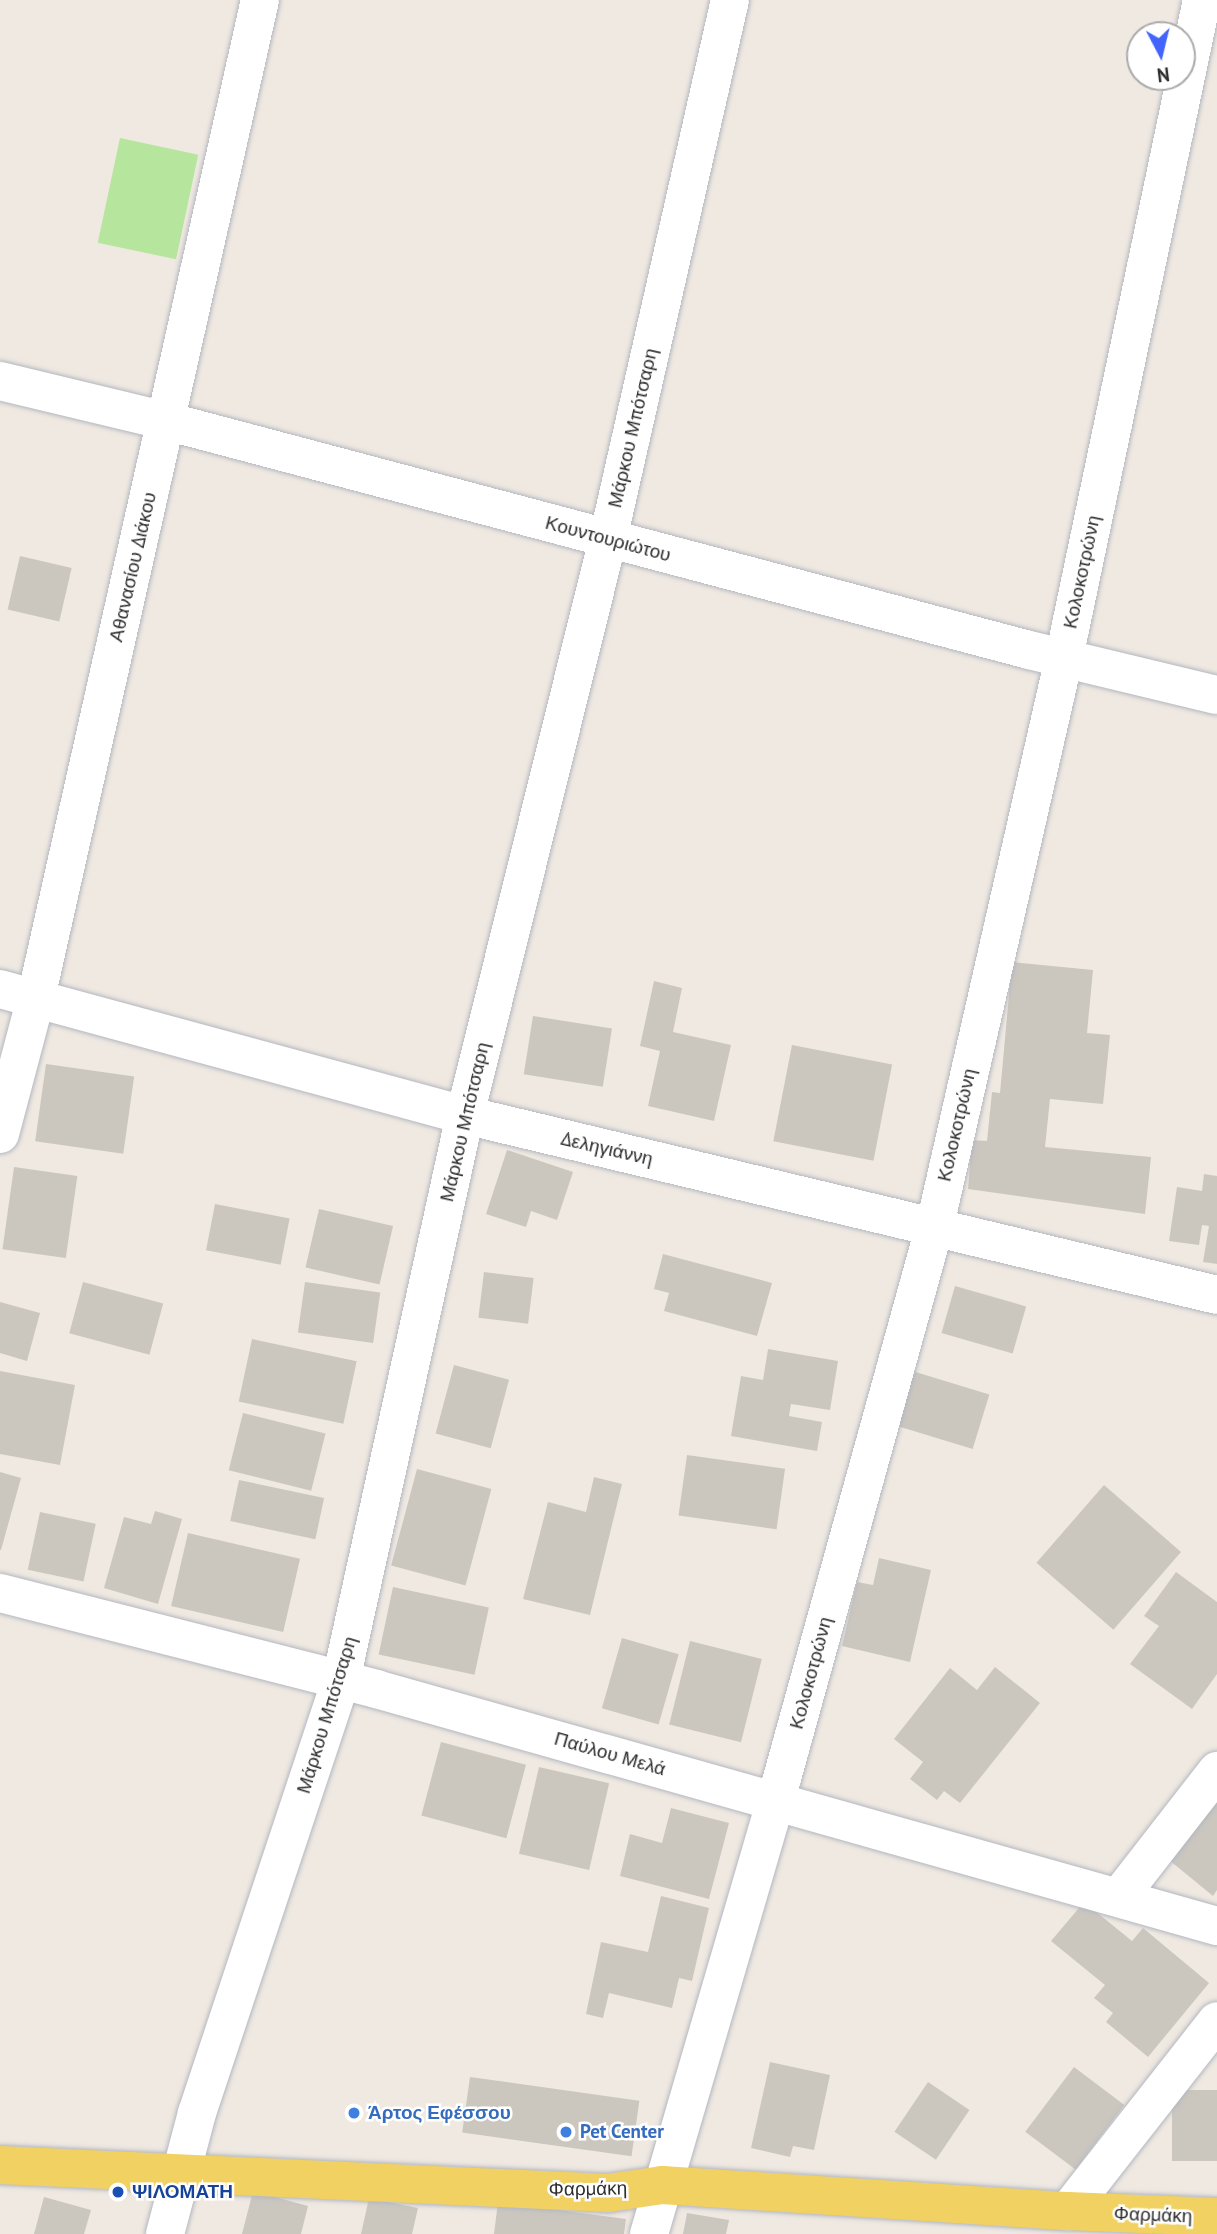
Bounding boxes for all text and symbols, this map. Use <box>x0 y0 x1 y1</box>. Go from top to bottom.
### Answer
north arrow <box>1126 21 1196 91</box>
text: N <box>1156 62 1171 88</box>
street label: Μάρκου Μπότσαρη <box>604 346 662 510</box>
street label: Αθανασίου Διάκου <box>105 490 161 644</box>
street label: Κουντουριώτου <box>543 511 673 567</box>
street label: Κολοκοτρώνη <box>1059 513 1105 631</box>
street label: Μάρκου Μπότσαρη <box>436 1040 494 1204</box>
street label: Κολοκοτρώνη <box>933 1066 981 1184</box>
street label: Δεληγιάννη <box>559 1127 655 1171</box>
street label: Κολοκοτρώνη <box>785 1614 837 1732</box>
street label: Μάρκου Μπότσαρη <box>292 1634 362 1796</box>
street label: Παύλου Μελά <box>552 1727 668 1781</box>
place label: Άρτος Εφέσσου <box>368 2102 511 2124</box>
marker: Άρτος Εφέσσου <box>346 2105 362 2121</box>
place label: Pet Center <box>580 2121 664 2143</box>
marker: Pet Center <box>558 2124 574 2140</box>
street label: Φαρμάκη <box>549 2177 627 2201</box>
place label: ΨΙΛΟΜΑΤΗ <box>132 2181 233 2203</box>
marker: ΨΙΛΟΜΑΤΗ <box>110 2184 126 2200</box>
street label: Φαρμάκη <box>1113 2202 1193 2228</box>

